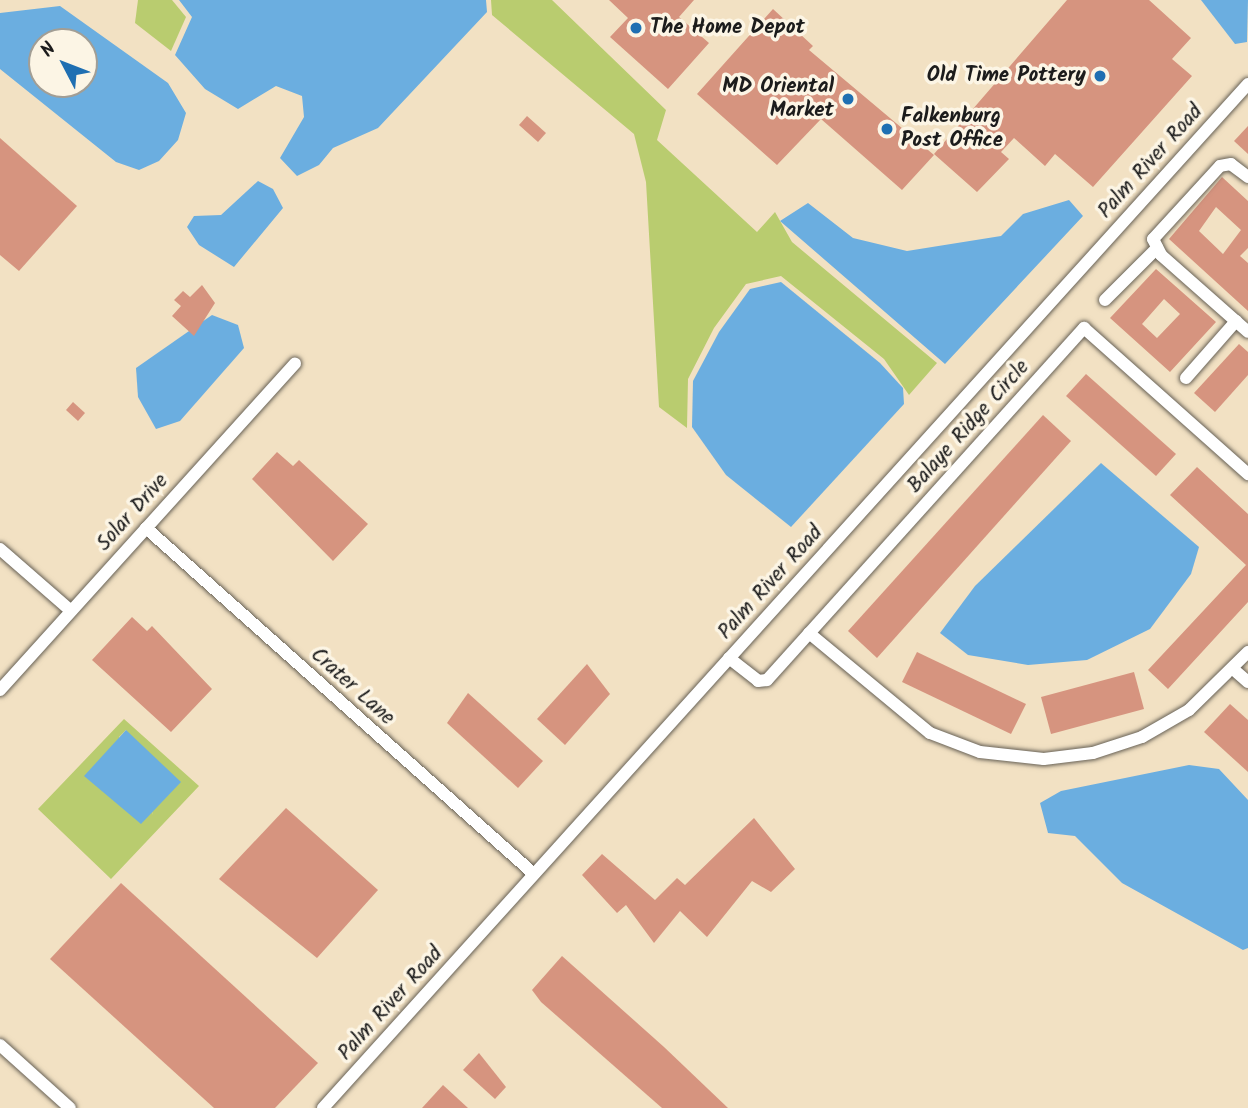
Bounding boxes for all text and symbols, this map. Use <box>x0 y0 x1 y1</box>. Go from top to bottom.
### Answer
place label: The Home Depot <box>650 15 805 41</box>
marker: The Home Depot <box>628 20 644 36</box>
north arrow <box>28 28 98 98</box>
text: N <box>34 36 64 65</box>
place label: Old Time Pottery <box>927 63 1086 89</box>
marker: Old Time Pottery <box>1092 68 1108 84</box>
place label: MD Oriental Market <box>722 74 834 124</box>
marker: MD Oriental Market <box>840 91 856 107</box>
street label: Palm River Road <box>1093 100 1209 224</box>
place label: Falkenburg Post Office <box>901 104 1003 154</box>
marker: Falkenburg Post Office <box>879 121 895 137</box>
street label: Balaye Ridge Circle <box>903 355 1035 499</box>
street label: Solar Drive <box>92 469 174 557</box>
street label: Palm River Road <box>713 521 829 645</box>
street label: Crater Lane <box>305 643 399 731</box>
street label: Palm River Road <box>333 942 449 1066</box>

